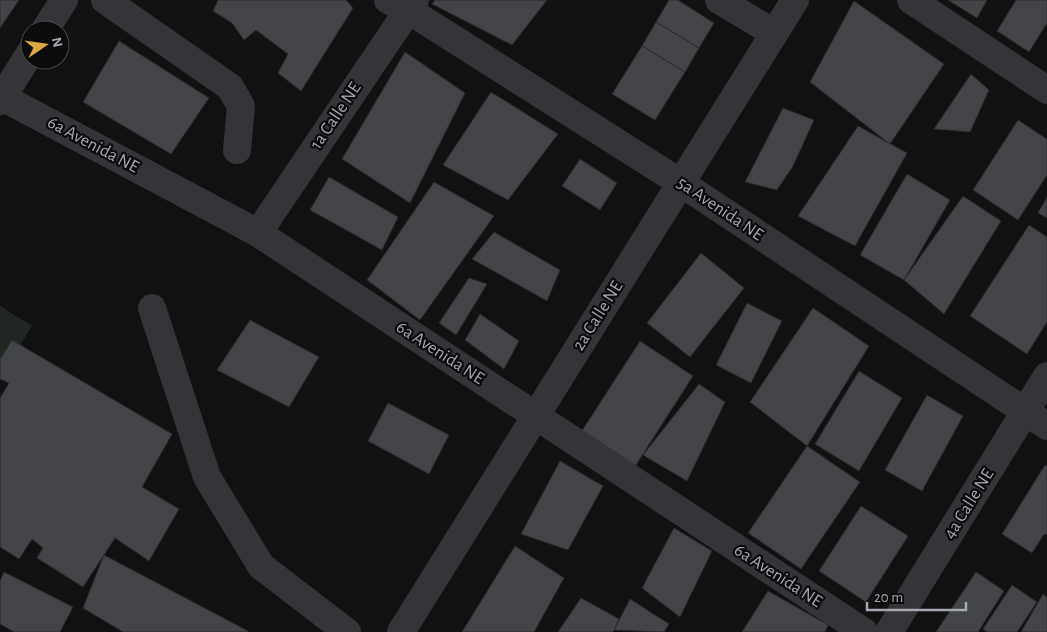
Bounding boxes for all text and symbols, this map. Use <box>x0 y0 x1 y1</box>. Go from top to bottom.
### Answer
north arrow <box>20 20 70 70</box>
text: N <box>49 36 65 49</box>
street label: 1a Calle NE <box>307 79 365 153</box>
street label: 6a Avenida NE <box>44 113 142 177</box>
street label: 5a Avenida NE <box>674 174 767 245</box>
street label: 2a Calle NE <box>570 278 627 354</box>
street label: 6a Avenida NE <box>393 318 487 388</box>
street label: 4a Calle NE <box>941 466 998 542</box>
street label: 6a Avenida NE <box>731 541 825 611</box>
scale bar <box>867 580 966 612</box>
text: 20 m <box>874 590 903 605</box>

